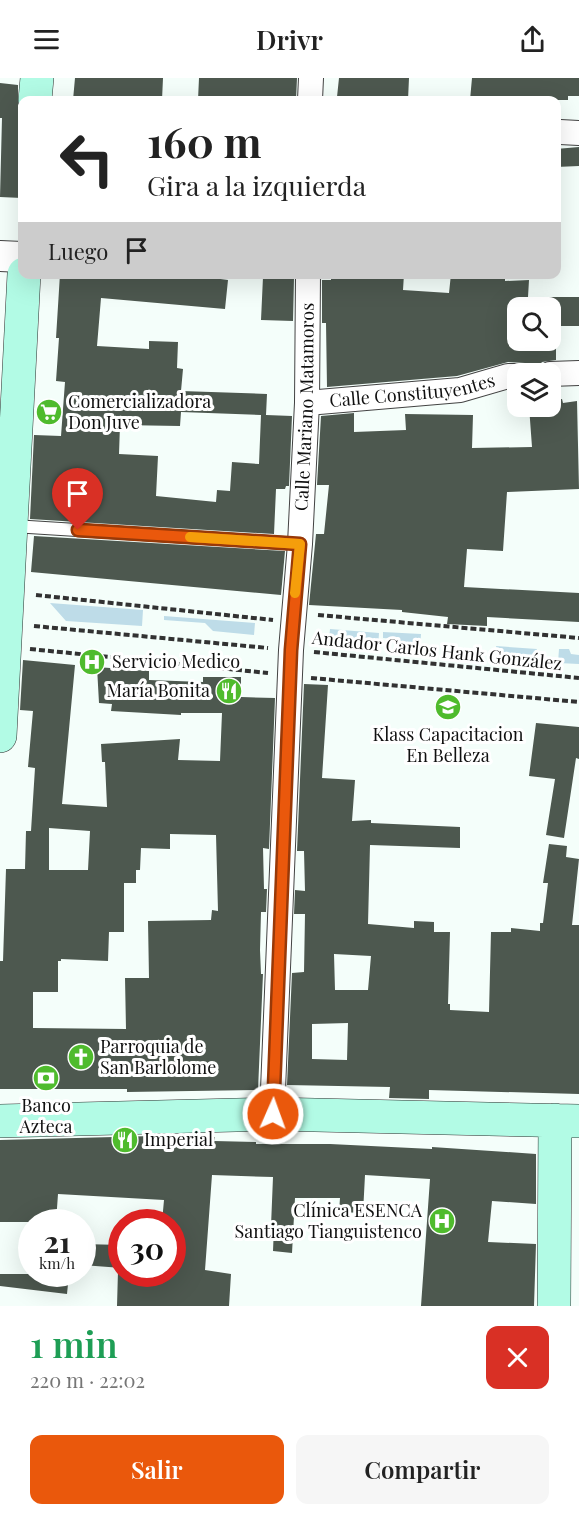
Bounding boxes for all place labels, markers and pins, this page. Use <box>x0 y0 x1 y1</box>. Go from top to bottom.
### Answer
place label: Comercializadora Don Juve <box>68 389 211 434</box>
supermarket icon: Comercializadora Don Juve <box>34 397 64 427</box>
pin <box>52 468 103 530</box>
hospital icon: Servicio Medico <box>77 647 107 677</box>
place label: Servicio Medico <box>112 649 240 673</box>
restaurant icon: María Bonita <box>214 676 244 706</box>
place label: María Bonita <box>107 678 210 702</box>
school or university icon: Klass Capacitacion En Belleza <box>433 692 463 722</box>
place label: Klass Capacitacion En Belleza <box>372 722 524 767</box>
place label: Parroquia de San Barlolome <box>100 1034 216 1079</box>
church icon: Parroquia de San Barlolome <box>66 1042 96 1072</box>
bank icon: Banco Azteca <box>31 1063 61 1093</box>
place label: Banco Azteca <box>18 1093 73 1138</box>
restaurant icon: Imperial <box>110 1125 140 1155</box>
place label: Imperial <box>144 1127 213 1151</box>
place label: Clínica ESENCA Santiago Tianguistenco <box>235 1198 423 1243</box>
hospital icon: Clínica ESENCA Santiago Tianguistenco <box>427 1206 457 1236</box>

